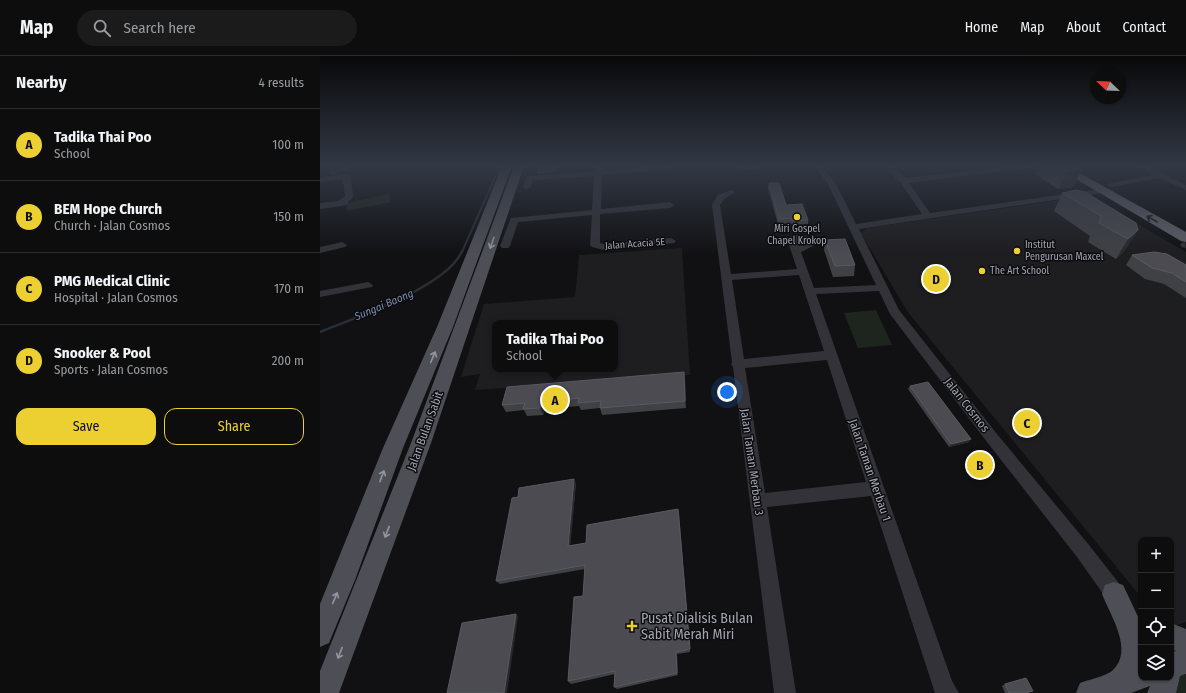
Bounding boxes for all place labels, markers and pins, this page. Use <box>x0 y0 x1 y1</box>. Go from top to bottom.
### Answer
marker: Miri Gospel Chapel Krokop <box>792 212 802 222</box>
place label: Miri Gospel Chapel Krokop <box>767 223 827 247</box>
place label: Institut Pengurusan Maxcel <box>1025 239 1104 263</box>
marker: Institut Pengurusan Maxcel <box>1012 246 1022 256</box>
pin: D <box>923 264 949 294</box>
place label: The Art School <box>990 265 1050 277</box>
marker: The Art School <box>977 266 987 276</box>
pin: A <box>542 385 568 415</box>
pin: C <box>1014 408 1040 438</box>
pin: B <box>967 450 993 480</box>
place label: Pusat Dialisis Bulan Sabit Merah Miri <box>641 610 753 643</box>
marker: Pusat Dialisis Bulan Sabit Merah Miri <box>626 620 638 632</box>

